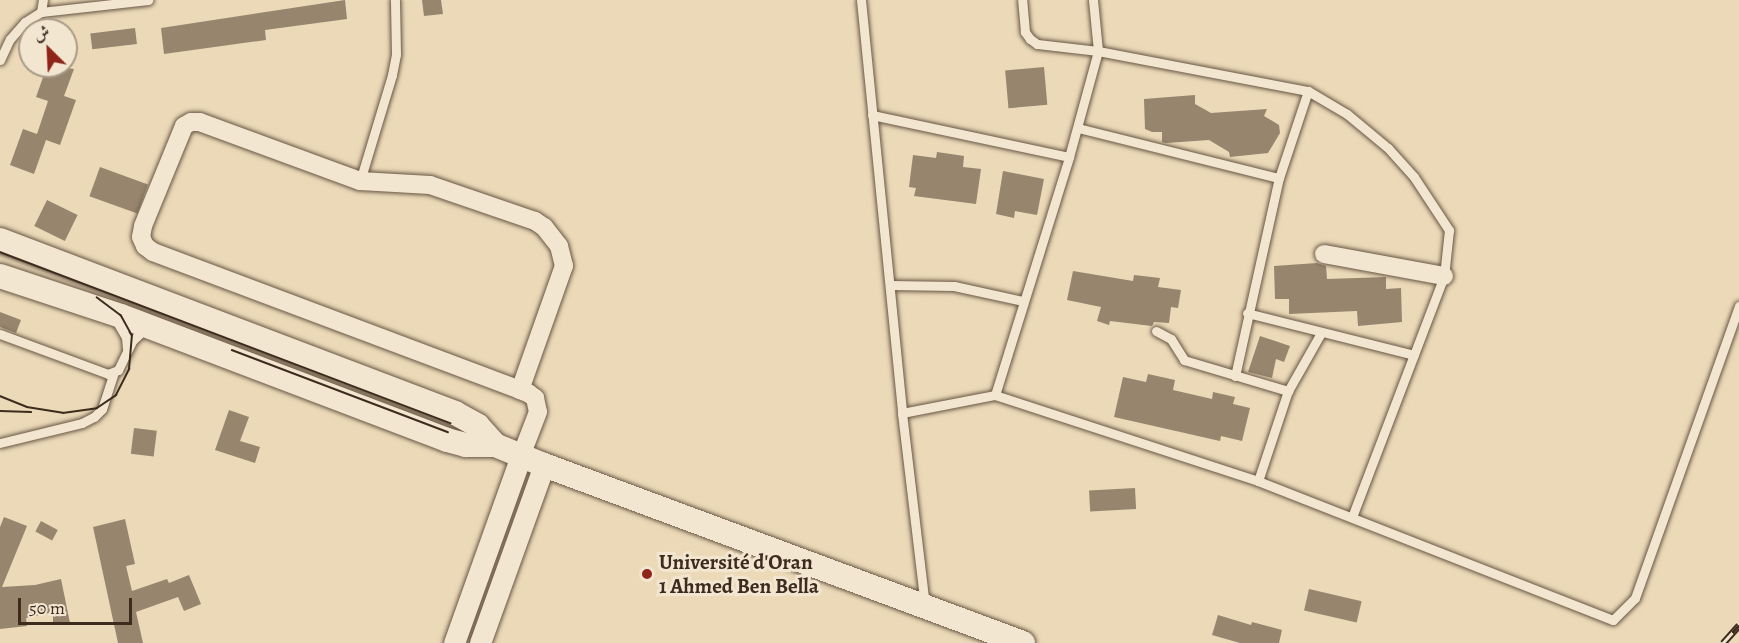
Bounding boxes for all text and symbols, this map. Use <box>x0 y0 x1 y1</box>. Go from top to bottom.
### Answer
north arrow <box>18 18 78 78</box>
text: ش <box>30 20 53 47</box>
place label: Université d'Oran 1 Ahmed Ben Bella <box>659 549 819 599</box>
marker: Université d'Oran 1 Ahmed Ben Bella <box>640 567 654 581</box>
scale bar <box>21 586 135 624</box>
text: 50 m <box>29 596 65 620</box>

